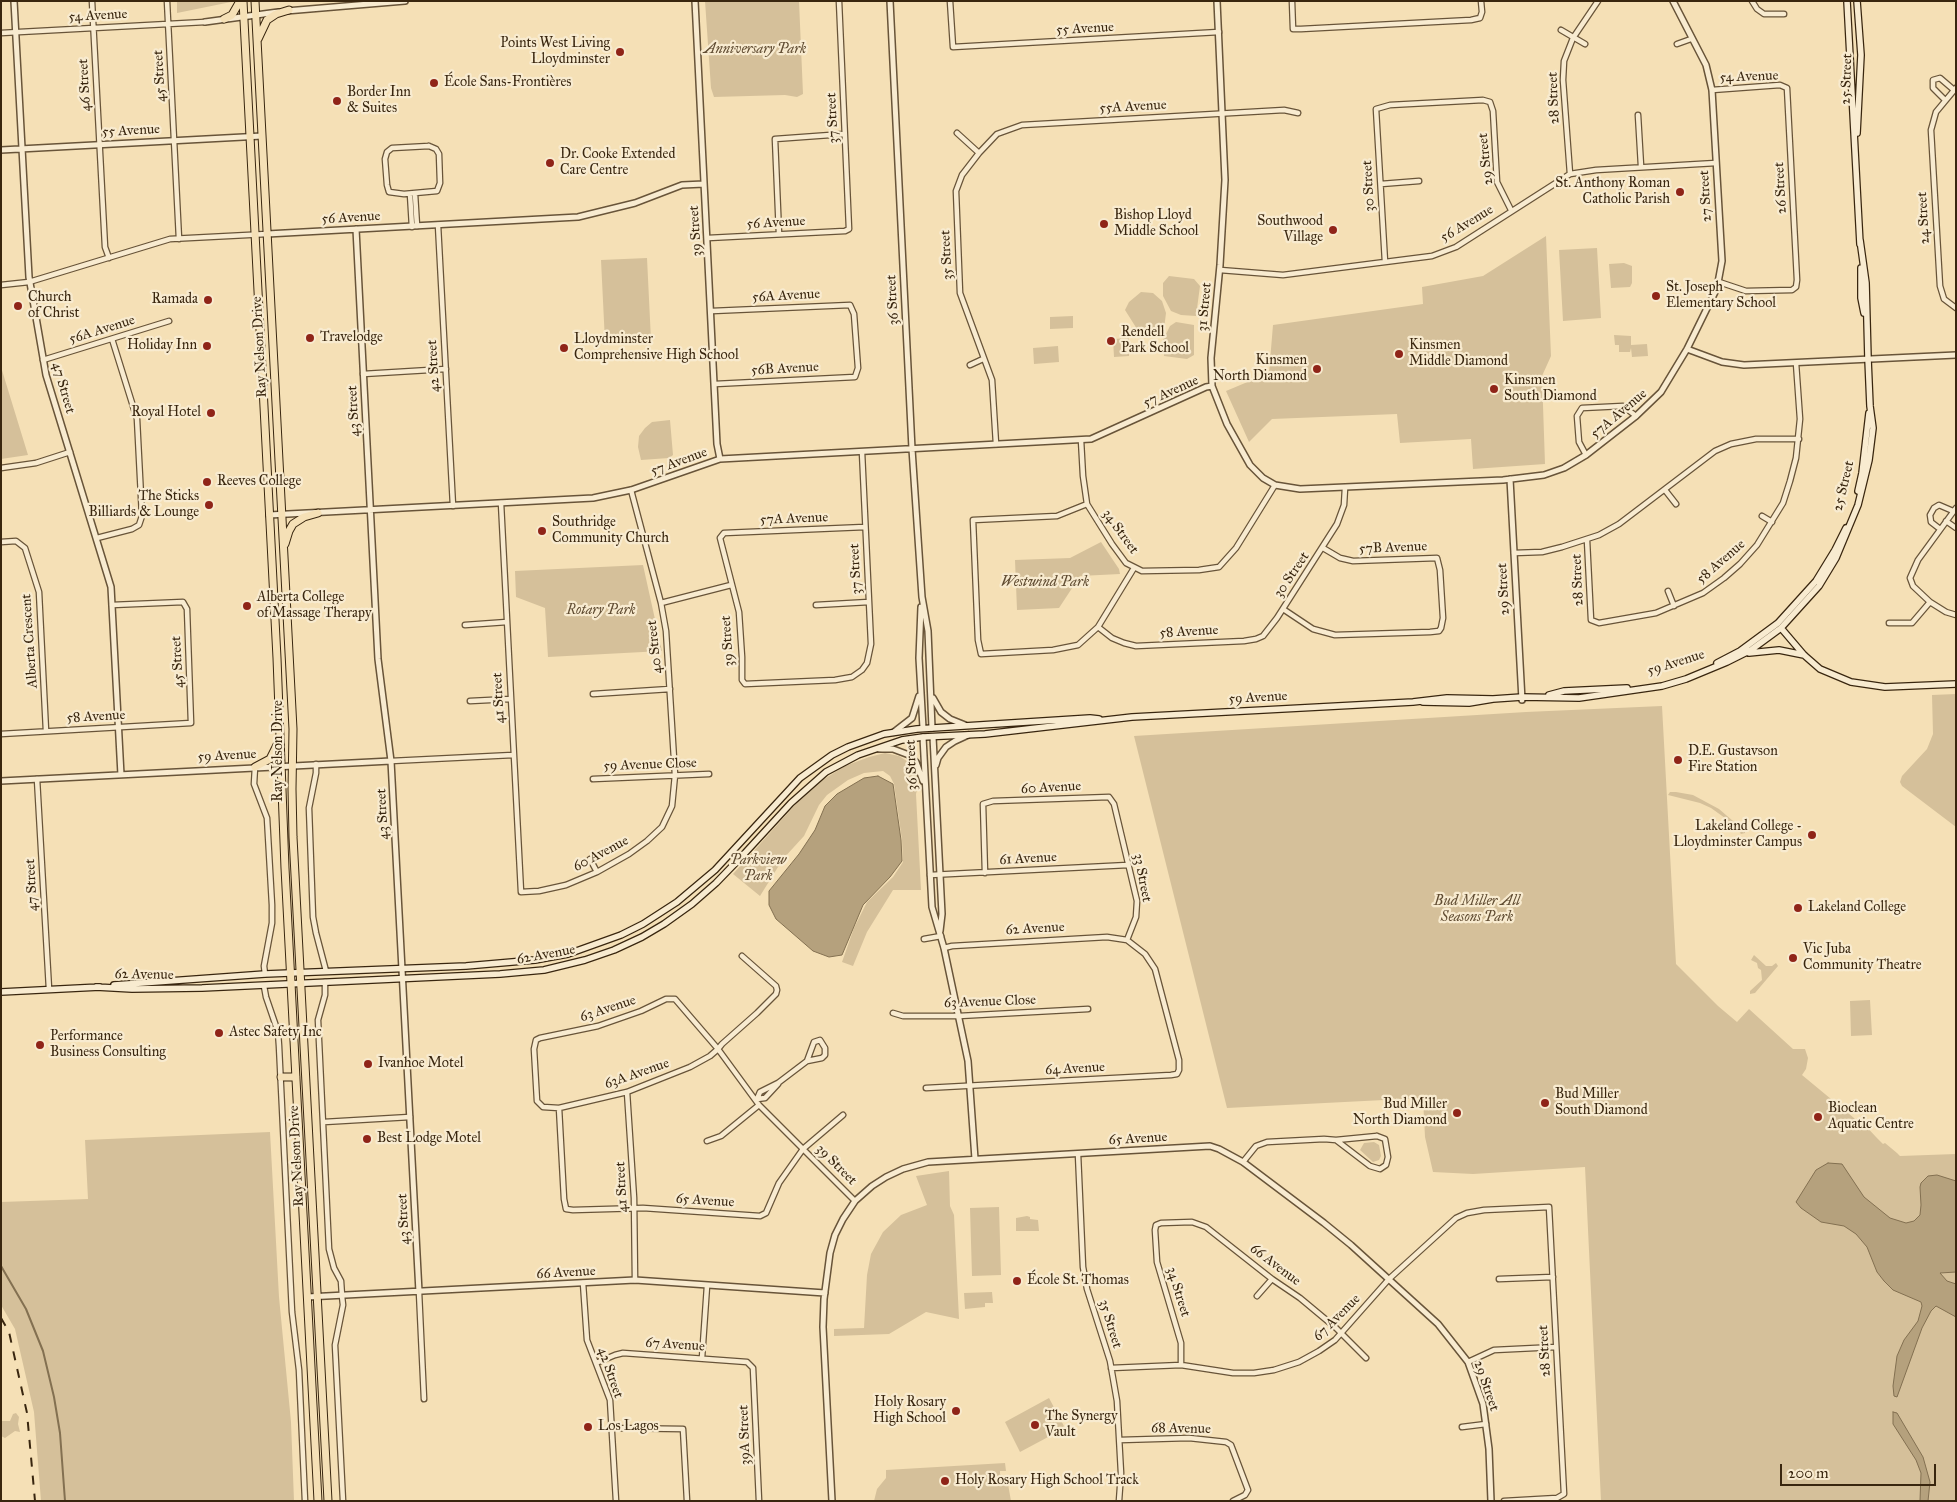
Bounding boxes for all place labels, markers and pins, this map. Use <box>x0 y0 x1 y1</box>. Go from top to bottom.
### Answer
place label: Points West Living Lloydminster <box>500 36 610 68</box>
marker: Points West Living Lloydminster <box>614 46 626 58</box>
place label: École Sans-Frontières <box>444 75 571 91</box>
marker: École Sans-Frontières <box>428 77 440 89</box>
place label: Border Inn & Suites <box>347 85 411 118</box>
marker: Border Inn & Suites <box>331 95 343 107</box>
place label: Dr. Cooke Extended Care Centre <box>560 147 675 180</box>
marker: Dr. Cooke Extended Care Centre <box>544 157 556 169</box>
place label: St. Anthony Roman Catholic Parish <box>1555 176 1670 208</box>
marker: St. Anthony Roman Catholic Parish <box>1674 186 1686 198</box>
place label: Bishop Lloyd Middle School <box>1114 208 1199 240</box>
place label: Southwood Village <box>1257 214 1323 246</box>
marker: Bishop Lloyd Middle School <box>1098 218 1110 230</box>
marker: Southwood Village <box>1327 224 1339 236</box>
place label: St. Joseph Elementary School <box>1666 280 1776 312</box>
place label: Church of Christ <box>28 290 79 322</box>
marker: St. Joseph Elementary School <box>1650 290 1662 302</box>
place label: Ramada <box>152 292 198 308</box>
marker: Ramada <box>202 294 214 306</box>
marker: Church of Christ <box>12 300 24 312</box>
place label: Rendell Park School <box>1121 325 1189 358</box>
place label: Travelodge <box>320 330 383 346</box>
marker: Travelodge <box>304 332 316 344</box>
place label: Lloydminster Comprehensive High School <box>574 332 739 364</box>
marker: Rendell Park School <box>1105 335 1117 347</box>
place label: Holiday Inn <box>127 338 197 354</box>
place label: Kinsmen Middle Diamond <box>1409 338 1508 371</box>
marker: Holiday Inn <box>201 340 213 352</box>
marker: Lloydminster Comprehensive High School <box>558 342 570 354</box>
marker: Kinsmen Middle Diamond <box>1393 348 1405 360</box>
place label: Kinsmen North Diamond <box>1213 353 1307 386</box>
marker: Kinsmen North Diamond <box>1311 363 1323 375</box>
place label: Kinsmen South Diamond <box>1504 373 1597 406</box>
marker: Kinsmen South Diamond <box>1488 383 1500 395</box>
place label: Royal Hotel <box>131 405 201 421</box>
marker: Royal Hotel <box>205 407 217 419</box>
place label: Reeves College <box>217 474 301 490</box>
marker: Reeves College <box>201 476 213 488</box>
place label: The Sticks Billiards & Lounge <box>89 489 199 522</box>
marker: The Sticks Billiards & Lounge <box>203 499 215 511</box>
place label: Southridge Community Church <box>552 515 669 548</box>
marker: Southridge Community Church <box>536 525 548 537</box>
place label: Alberta College of Massage Therapy <box>257 590 371 622</box>
marker: Alberta College of Massage Therapy <box>241 600 253 612</box>
place label: D.E. Gustavson Fire Station <box>1688 744 1778 776</box>
marker: D.E. Gustavson Fire Station <box>1672 754 1684 766</box>
place label: Lakeland College - Lloydminster Campus <box>1673 819 1802 852</box>
marker: Lakeland College - Lloydminster Campus <box>1806 829 1818 841</box>
place label: Lakeland College <box>1808 900 1906 916</box>
marker: Lakeland College <box>1792 902 1804 914</box>
place label: Vic Juba Community Theatre <box>1803 942 1921 974</box>
marker: Vic Juba Community Theatre <box>1787 952 1799 964</box>
place label: Astec Safety Inc <box>229 1025 322 1041</box>
marker: Astec Safety Inc <box>213 1027 225 1039</box>
place label: Performance Business Consulting <box>50 1029 166 1062</box>
marker: Performance Business Consulting <box>34 1039 46 1051</box>
place label: Ivanhoe Motel <box>378 1056 464 1072</box>
marker: Ivanhoe Motel <box>362 1058 374 1070</box>
place label: Bud Miller South Diamond <box>1555 1087 1648 1120</box>
place label: Bud Miller North Diamond <box>1353 1097 1447 1130</box>
marker: Bud Miller South Diamond <box>1539 1097 1551 1109</box>
place label: Bioclean Aquatic Centre <box>1828 1101 1914 1134</box>
marker: Bud Miller North Diamond <box>1451 1107 1463 1119</box>
marker: Bioclean Aquatic Centre <box>1812 1111 1824 1123</box>
place label: Best Lodge Motel <box>377 1131 481 1147</box>
marker: Best Lodge Motel <box>361 1133 373 1145</box>
place label: École St. Thomas <box>1027 1273 1129 1289</box>
marker: École St. Thomas <box>1011 1275 1023 1287</box>
place label: Holy Rosary High School <box>873 1395 946 1428</box>
marker: Holy Rosary High School <box>950 1405 962 1417</box>
place label: The Synergy Vault <box>1045 1409 1117 1441</box>
place label: Los Lagos <box>598 1419 659 1435</box>
marker: The Synergy Vault <box>1029 1419 1041 1431</box>
marker: Los Lagos <box>582 1421 594 1433</box>
place label: Holy Rosary High School Track <box>955 1473 1139 1489</box>
marker: Holy Rosary High School Track <box>939 1475 951 1487</box>

